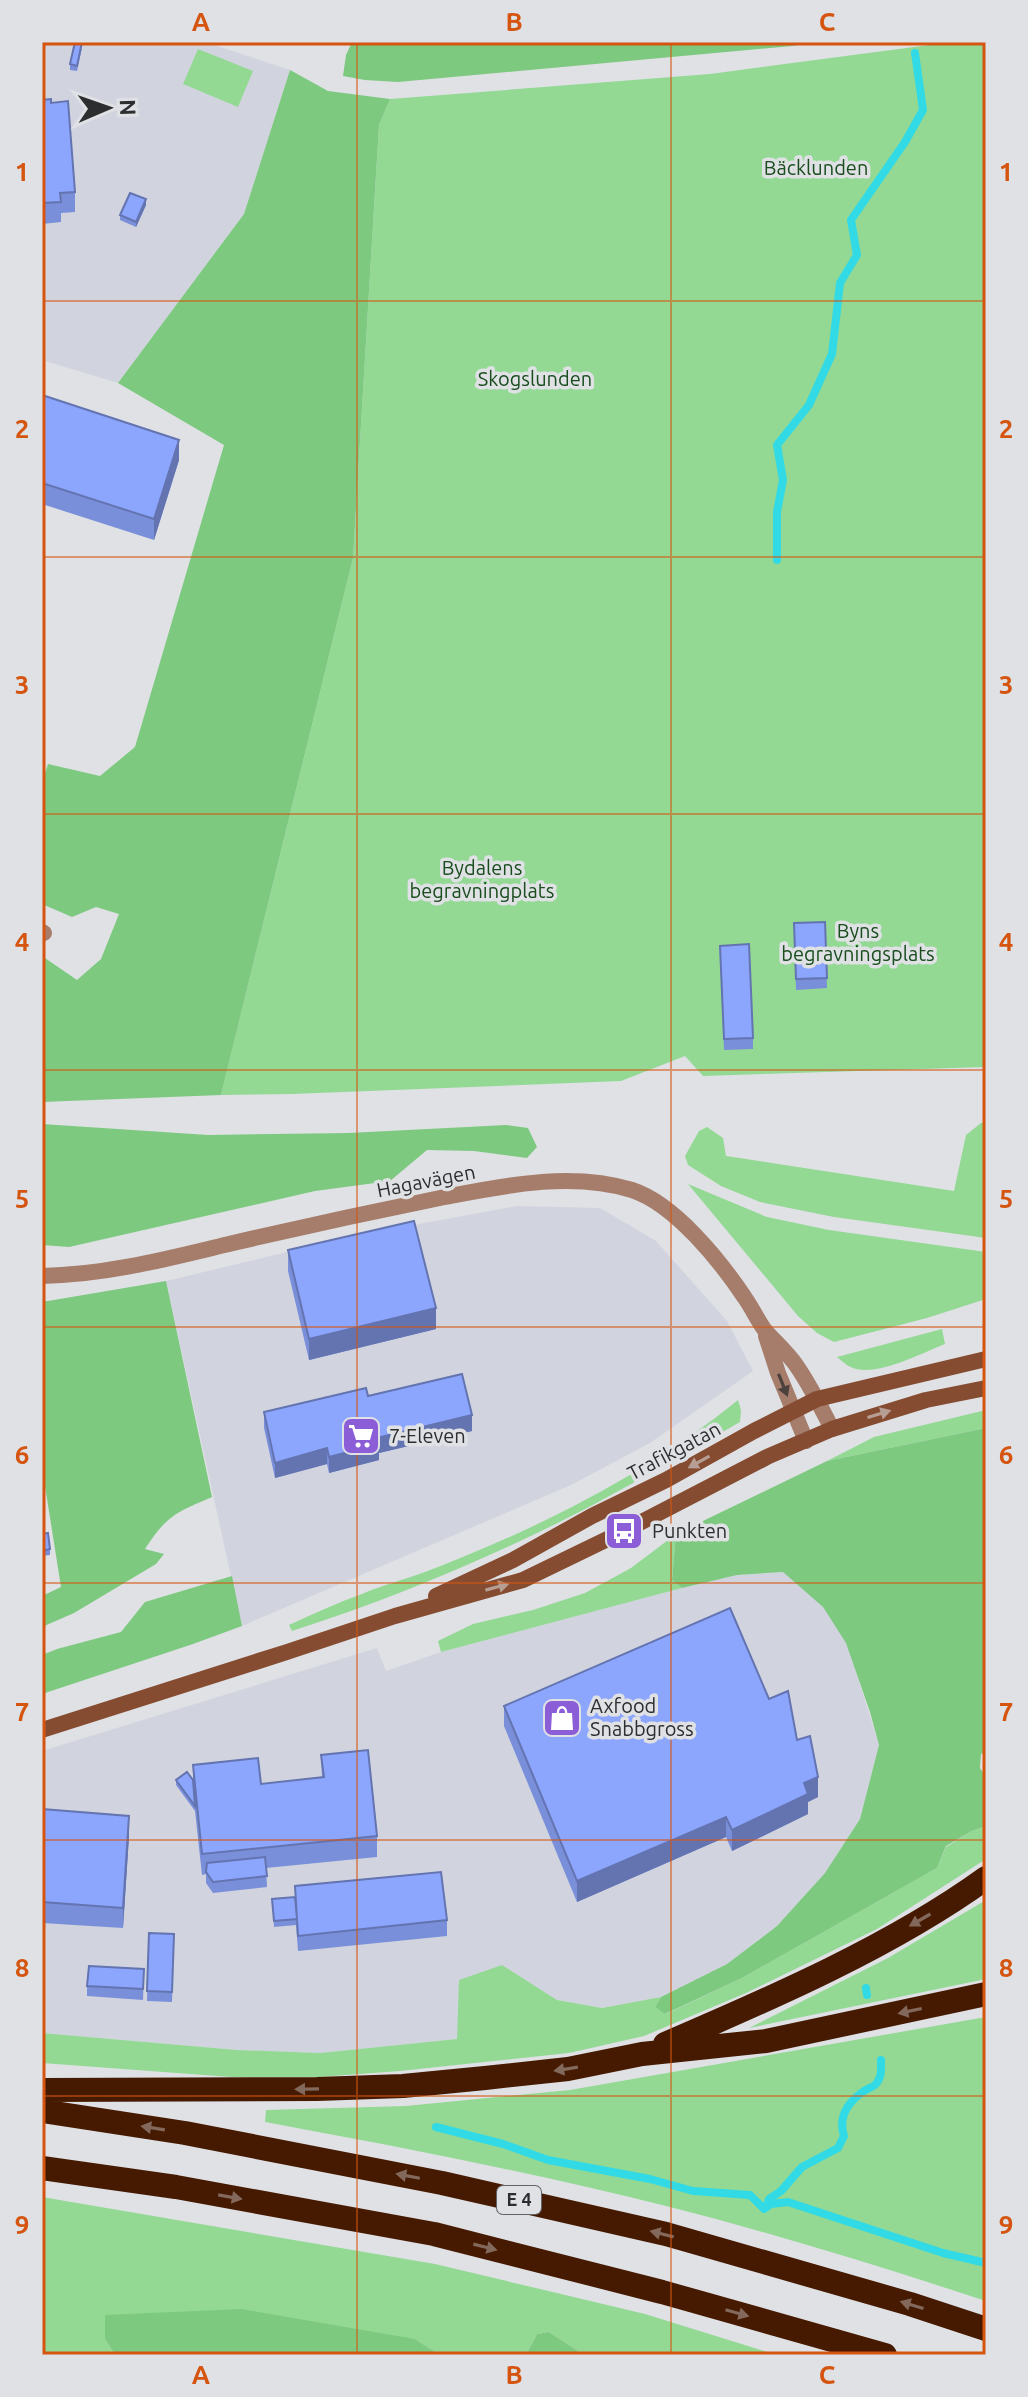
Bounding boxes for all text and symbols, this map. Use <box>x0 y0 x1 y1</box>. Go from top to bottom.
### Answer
text: A <box>192 7 211 36</box>
text: B <box>505 7 523 36</box>
text: C <box>819 7 836 36</box>
north arrow <box>68 68 148 148</box>
text: N <box>116 99 141 116</box>
park label: Bäcklunden <box>764 156 868 179</box>
text: 1 <box>15 157 29 186</box>
text: 1 <box>999 157 1013 186</box>
park label: Skogslunden <box>478 367 592 390</box>
text: 2 <box>15 414 29 443</box>
text: 2 <box>999 414 1013 443</box>
text: 3 <box>15 670 29 699</box>
text: 3 <box>999 670 1013 699</box>
park label: Bydalens begravningplats <box>410 856 554 902</box>
park label: Byns begravningsplats <box>781 919 935 965</box>
text: 4 <box>15 927 29 956</box>
text: 4 <box>999 927 1013 956</box>
street label: Hagavägen <box>375 1160 477 1201</box>
text: 5 <box>15 1184 29 1213</box>
text: 5 <box>999 1184 1013 1213</box>
one-way arrow <box>776 1373 789 1396</box>
one-way arrow <box>867 1407 891 1420</box>
supermarket icon: 7-Eleven <box>340 1415 382 1457</box>
street label: Trafikgatan <box>623 1417 724 1485</box>
place label: 7-Eleven <box>389 1424 466 1447</box>
text: 6 <box>15 1440 29 1469</box>
text: 6 <box>999 1440 1013 1469</box>
one-way arrow <box>687 1455 710 1469</box>
bus stop icon: Punkten <box>603 1510 645 1552</box>
place label: Punkten <box>652 1519 727 1542</box>
one-way arrow <box>486 1580 510 1593</box>
place label: Axfood Snabbgross <box>590 1694 694 1740</box>
text: 7 <box>15 1697 29 1726</box>
shop icon: Axfood Snabbgross <box>541 1697 583 1739</box>
text: 7 <box>999 1697 1013 1726</box>
one-way arrow <box>909 1913 931 1927</box>
text: 8 <box>15 1953 29 1982</box>
text: 8 <box>999 1953 1013 1982</box>
one-way arrow <box>897 2005 922 2018</box>
one-way arrow <box>553 2063 578 2076</box>
one-way arrow <box>294 2083 319 2095</box>
one-way arrow <box>140 2121 165 2134</box>
one-way arrow <box>396 2170 421 2182</box>
road number: E 4 <box>497 2186 541 2214</box>
one-way arrow <box>218 2191 243 2203</box>
text: 9 <box>15 2210 29 2239</box>
text: 9 <box>999 2210 1013 2239</box>
one-way arrow <box>649 2227 674 2239</box>
one-way arrow <box>472 2241 497 2253</box>
one-way arrow <box>899 2298 923 2311</box>
one-way arrow <box>725 2308 750 2320</box>
text: A <box>192 2360 211 2389</box>
text: B <box>505 2360 523 2389</box>
text: C <box>819 2360 836 2389</box>

